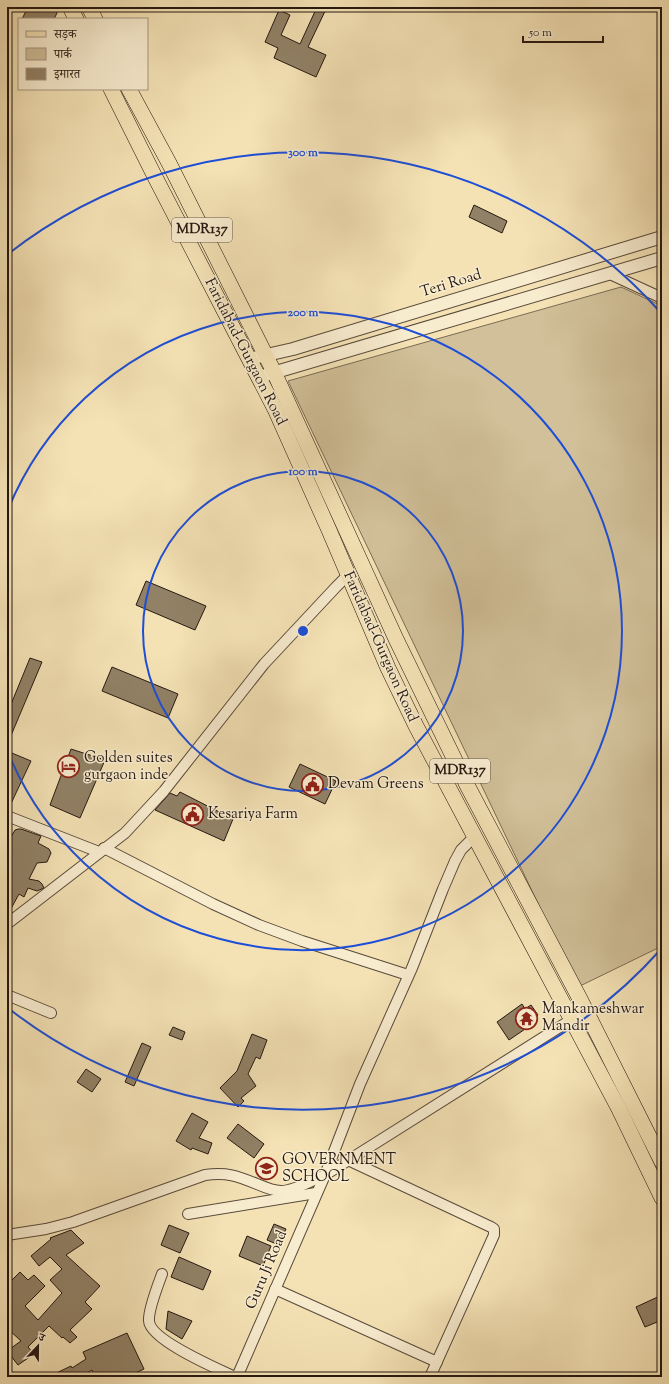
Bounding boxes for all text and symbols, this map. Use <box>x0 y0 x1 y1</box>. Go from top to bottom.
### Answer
legend <box>18 18 148 90</box>
scale bar <box>523 18 603 44</box>
text: 50 m <box>528 24 552 42</box>
text: सड़क <box>53 26 78 44</box>
text: पार्क <box>53 46 73 64</box>
text: इमारत <box>53 66 81 84</box>
text: 300 m <box>288 144 318 162</box>
road number: MDR137 <box>172 218 232 242</box>
street label: Teri Road <box>418 265 485 303</box>
street label: Faridabad-Gurgaon Road <box>199 275 292 430</box>
text: 200 m <box>288 304 318 322</box>
text: 100 m <box>287 463 318 481</box>
street label: Faridabad-Gurgaon Road <box>337 568 423 726</box>
centre of rings <box>296 624 310 638</box>
place label: Golden suites gurgaon inde <box>84 748 173 786</box>
hotel icon: Golden suites gurgaon inde <box>56 754 82 780</box>
road number: MDR137 <box>430 759 490 783</box>
public building icon: Devam Greens <box>300 771 326 797</box>
place label: Devam Greens <box>328 774 424 795</box>
public building icon: Kesariya Farm <box>180 801 206 827</box>
place label: Kesariya Farm <box>208 804 299 825</box>
place label: Mankameshwar Mandir <box>542 999 644 1037</box>
temple icon: Mankameshwar Mandir <box>514 1005 540 1031</box>
place label: GOVERNMENT SCHOOL <box>282 1150 396 1188</box>
school or university icon: GOVERNMENT SCHOOL <box>253 1156 279 1182</box>
street label: Guru Ji Road <box>241 1227 293 1313</box>
north arrow <box>18 1326 58 1366</box>
text: उ <box>35 1329 48 1347</box>

